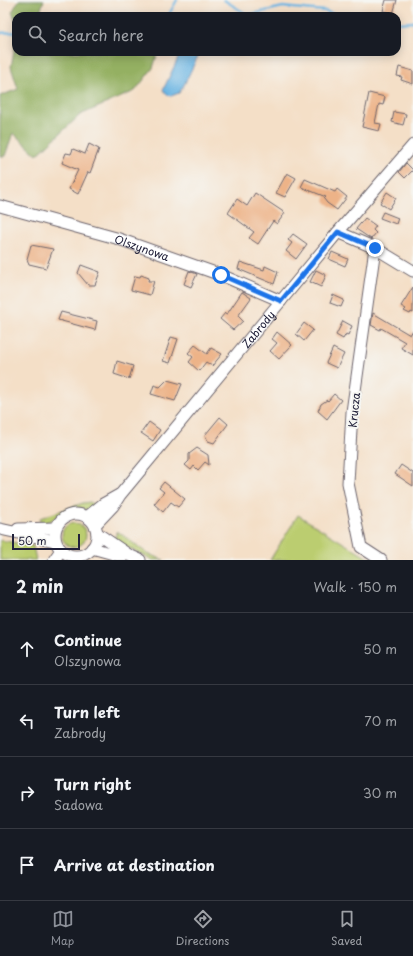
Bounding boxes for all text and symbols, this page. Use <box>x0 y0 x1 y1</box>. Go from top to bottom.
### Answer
search box <box>12 12 401 56</box>
icon: search <box>26 23 48 45</box>
text: Search here <box>58 23 144 46</box>
street label: Olszynowa <box>112 230 172 265</box>
route end <box>366 239 384 257</box>
route start <box>212 266 230 284</box>
street label: Zabrody <box>237 306 278 351</box>
street label: Krucza <box>344 391 364 429</box>
scale bar <box>12 532 80 551</box>
text: 50 m <box>18 532 47 549</box>
text: 2 min <box>16 573 63 599</box>
text: Walk · 150 m <box>313 577 397 596</box>
text: Continue <box>54 628 122 651</box>
icon: ahead <box>16 638 38 660</box>
text: 50 m <box>363 639 397 658</box>
text: Olszynowa <box>54 651 121 670</box>
text: Turn left <box>54 700 120 723</box>
icon: left <box>16 710 38 732</box>
text: 70 m <box>364 711 397 730</box>
text: Zabrody <box>54 723 106 742</box>
text: Turn right <box>54 772 131 795</box>
icon: right <box>16 782 38 804</box>
text: 30 m <box>363 783 397 802</box>
text: Sadowa <box>54 795 103 814</box>
text: Arrive at destination <box>54 853 215 876</box>
icon: arrive <box>16 854 38 876</box>
tab: Map <box>51 908 74 949</box>
tab: Directions <box>176 908 229 949</box>
tab: Saved <box>331 908 362 949</box>

